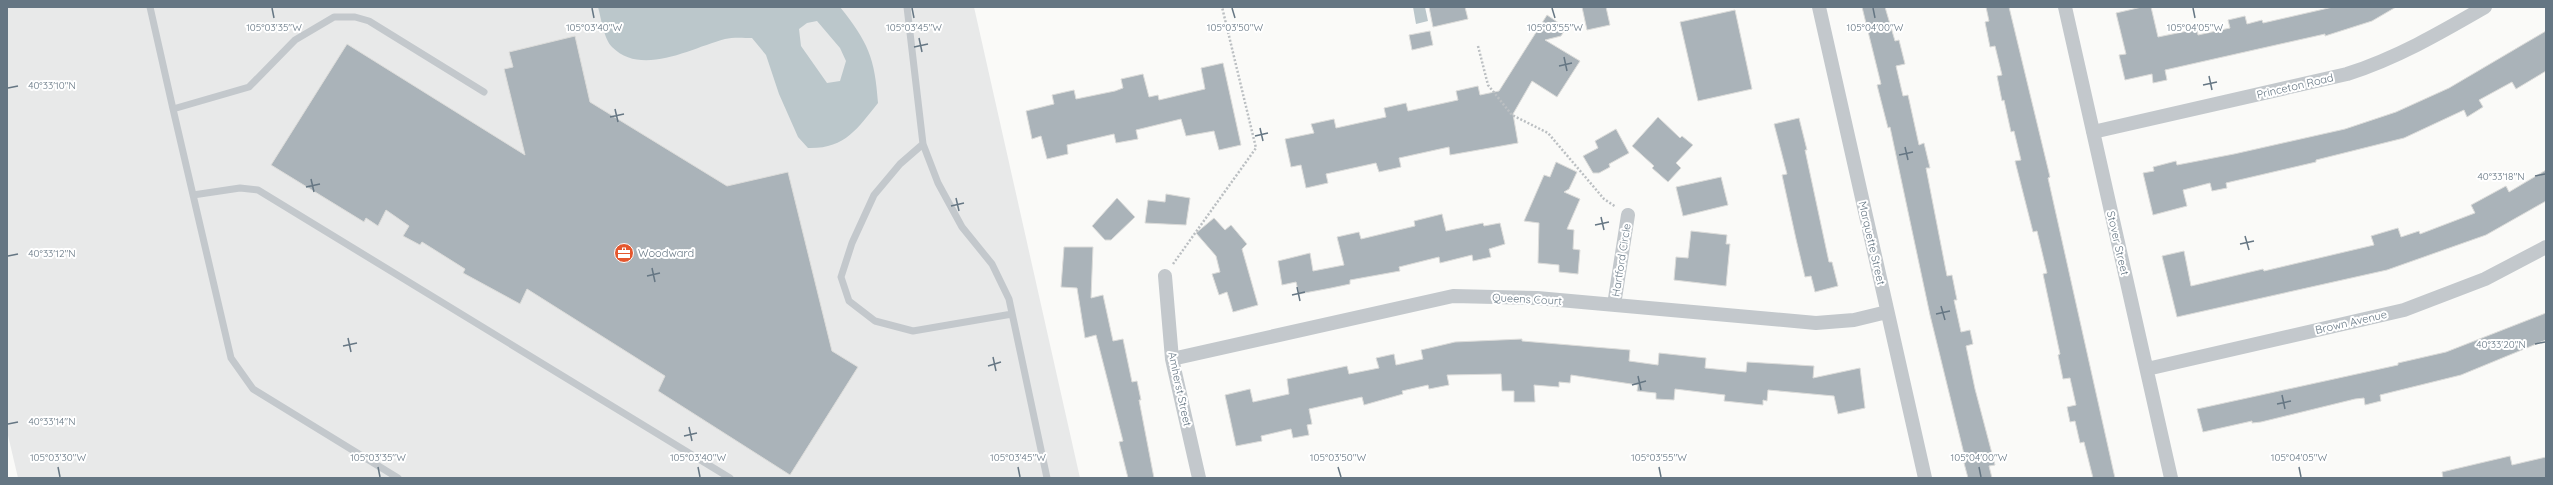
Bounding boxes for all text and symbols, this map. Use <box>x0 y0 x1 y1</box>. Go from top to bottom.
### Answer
text: 105°03'35"W <box>246 21 302 34</box>
text: 105°03'40"W <box>566 21 622 34</box>
text: 105°03'45"W <box>886 21 942 34</box>
text: 105°03'50"W <box>1207 21 1264 34</box>
text: 105°03'55"W <box>1527 21 1583 34</box>
text: 105°04'00"W <box>1847 21 1904 34</box>
text: 105°04'05"W <box>2167 21 2224 34</box>
street label: Princeton Road <box>2255 70 2335 102</box>
text: 40°33'10"N <box>28 79 76 92</box>
text: 40°33'18"N <box>2477 170 2525 183</box>
street label: Marquette Street <box>1856 200 1889 287</box>
street label: Stover Street <box>2104 209 2132 277</box>
street label: Hartford Circle <box>1608 222 1634 298</box>
office icon: Woodward <box>613 242 635 264</box>
place label: Woodward <box>638 246 694 260</box>
text: 40°33'12"N <box>28 247 76 260</box>
street label: Queens Court <box>1492 290 1562 308</box>
street label: Brown Avenue <box>2314 307 2388 337</box>
text: 40°33'20"N <box>2476 338 2526 351</box>
street label: Amherst Street <box>1165 350 1195 428</box>
text: 40°33'14"N <box>29 415 75 428</box>
text: 105°03'30"W <box>30 451 86 464</box>
text: 105°03'35"W <box>350 451 406 464</box>
text: 105°03'40"W <box>670 451 726 464</box>
text: 105°03'45"W <box>990 451 1046 464</box>
text: 105°03'50"W <box>1310 451 1367 464</box>
text: 105°03'55"W <box>1631 451 1687 464</box>
text: 105°04'00"W <box>1951 451 2008 464</box>
text: 105°04'05"W <box>2271 451 2328 464</box>

